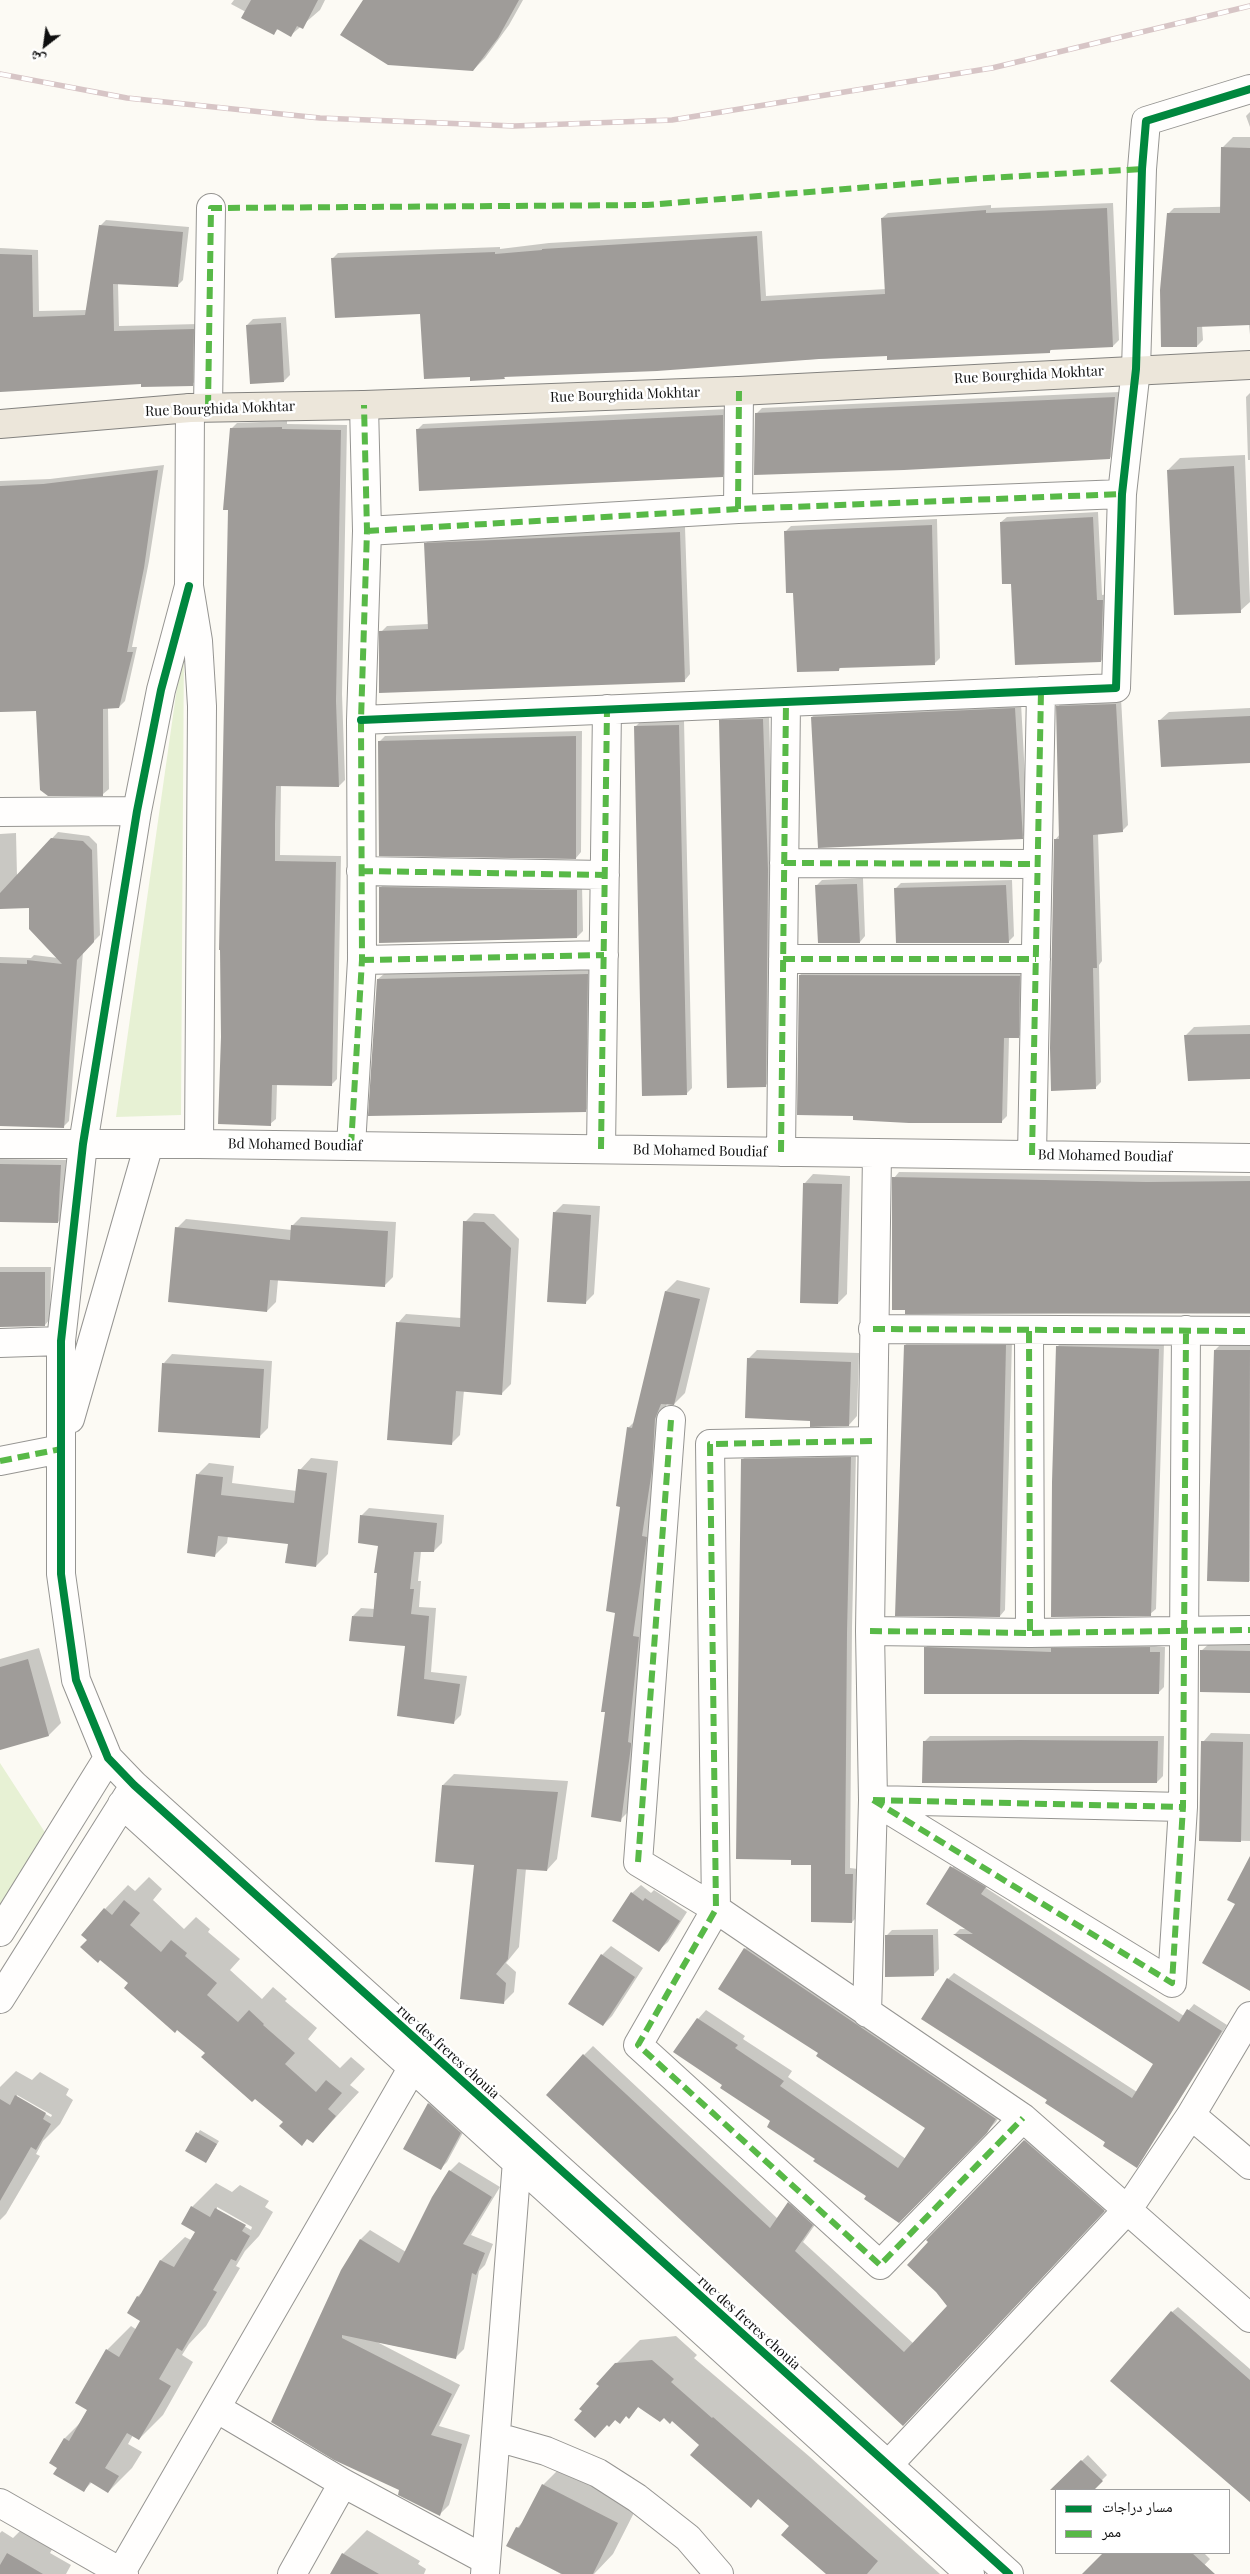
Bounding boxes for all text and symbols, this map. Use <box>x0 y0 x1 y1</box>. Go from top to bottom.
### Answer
north arrow <box>20 20 70 70</box>
text: ش <box>26 46 48 70</box>
street label: Rue Bourghida Mokhtar <box>954 363 1104 387</box>
street label: Rue Bourghida Mokhtar <box>550 384 700 406</box>
street label: Rue Bourghida Mokhtar <box>145 398 295 420</box>
street label: Bd Mohamed Boudiaf <box>228 1135 362 1155</box>
street label: Bd Mohamed Boudiaf <box>633 1141 767 1161</box>
street label: Bd Mohamed Boudiaf <box>1038 1146 1172 1166</box>
street label: rue des freres chouia <box>393 2002 503 2102</box>
street label: rue des freres chouia <box>694 2273 804 2373</box>
legend <box>1055 2489 1230 2554</box>
text: مسار دراجات <box>1102 2496 1173 2516</box>
text: ممر <box>1102 2521 1121 2541</box>

